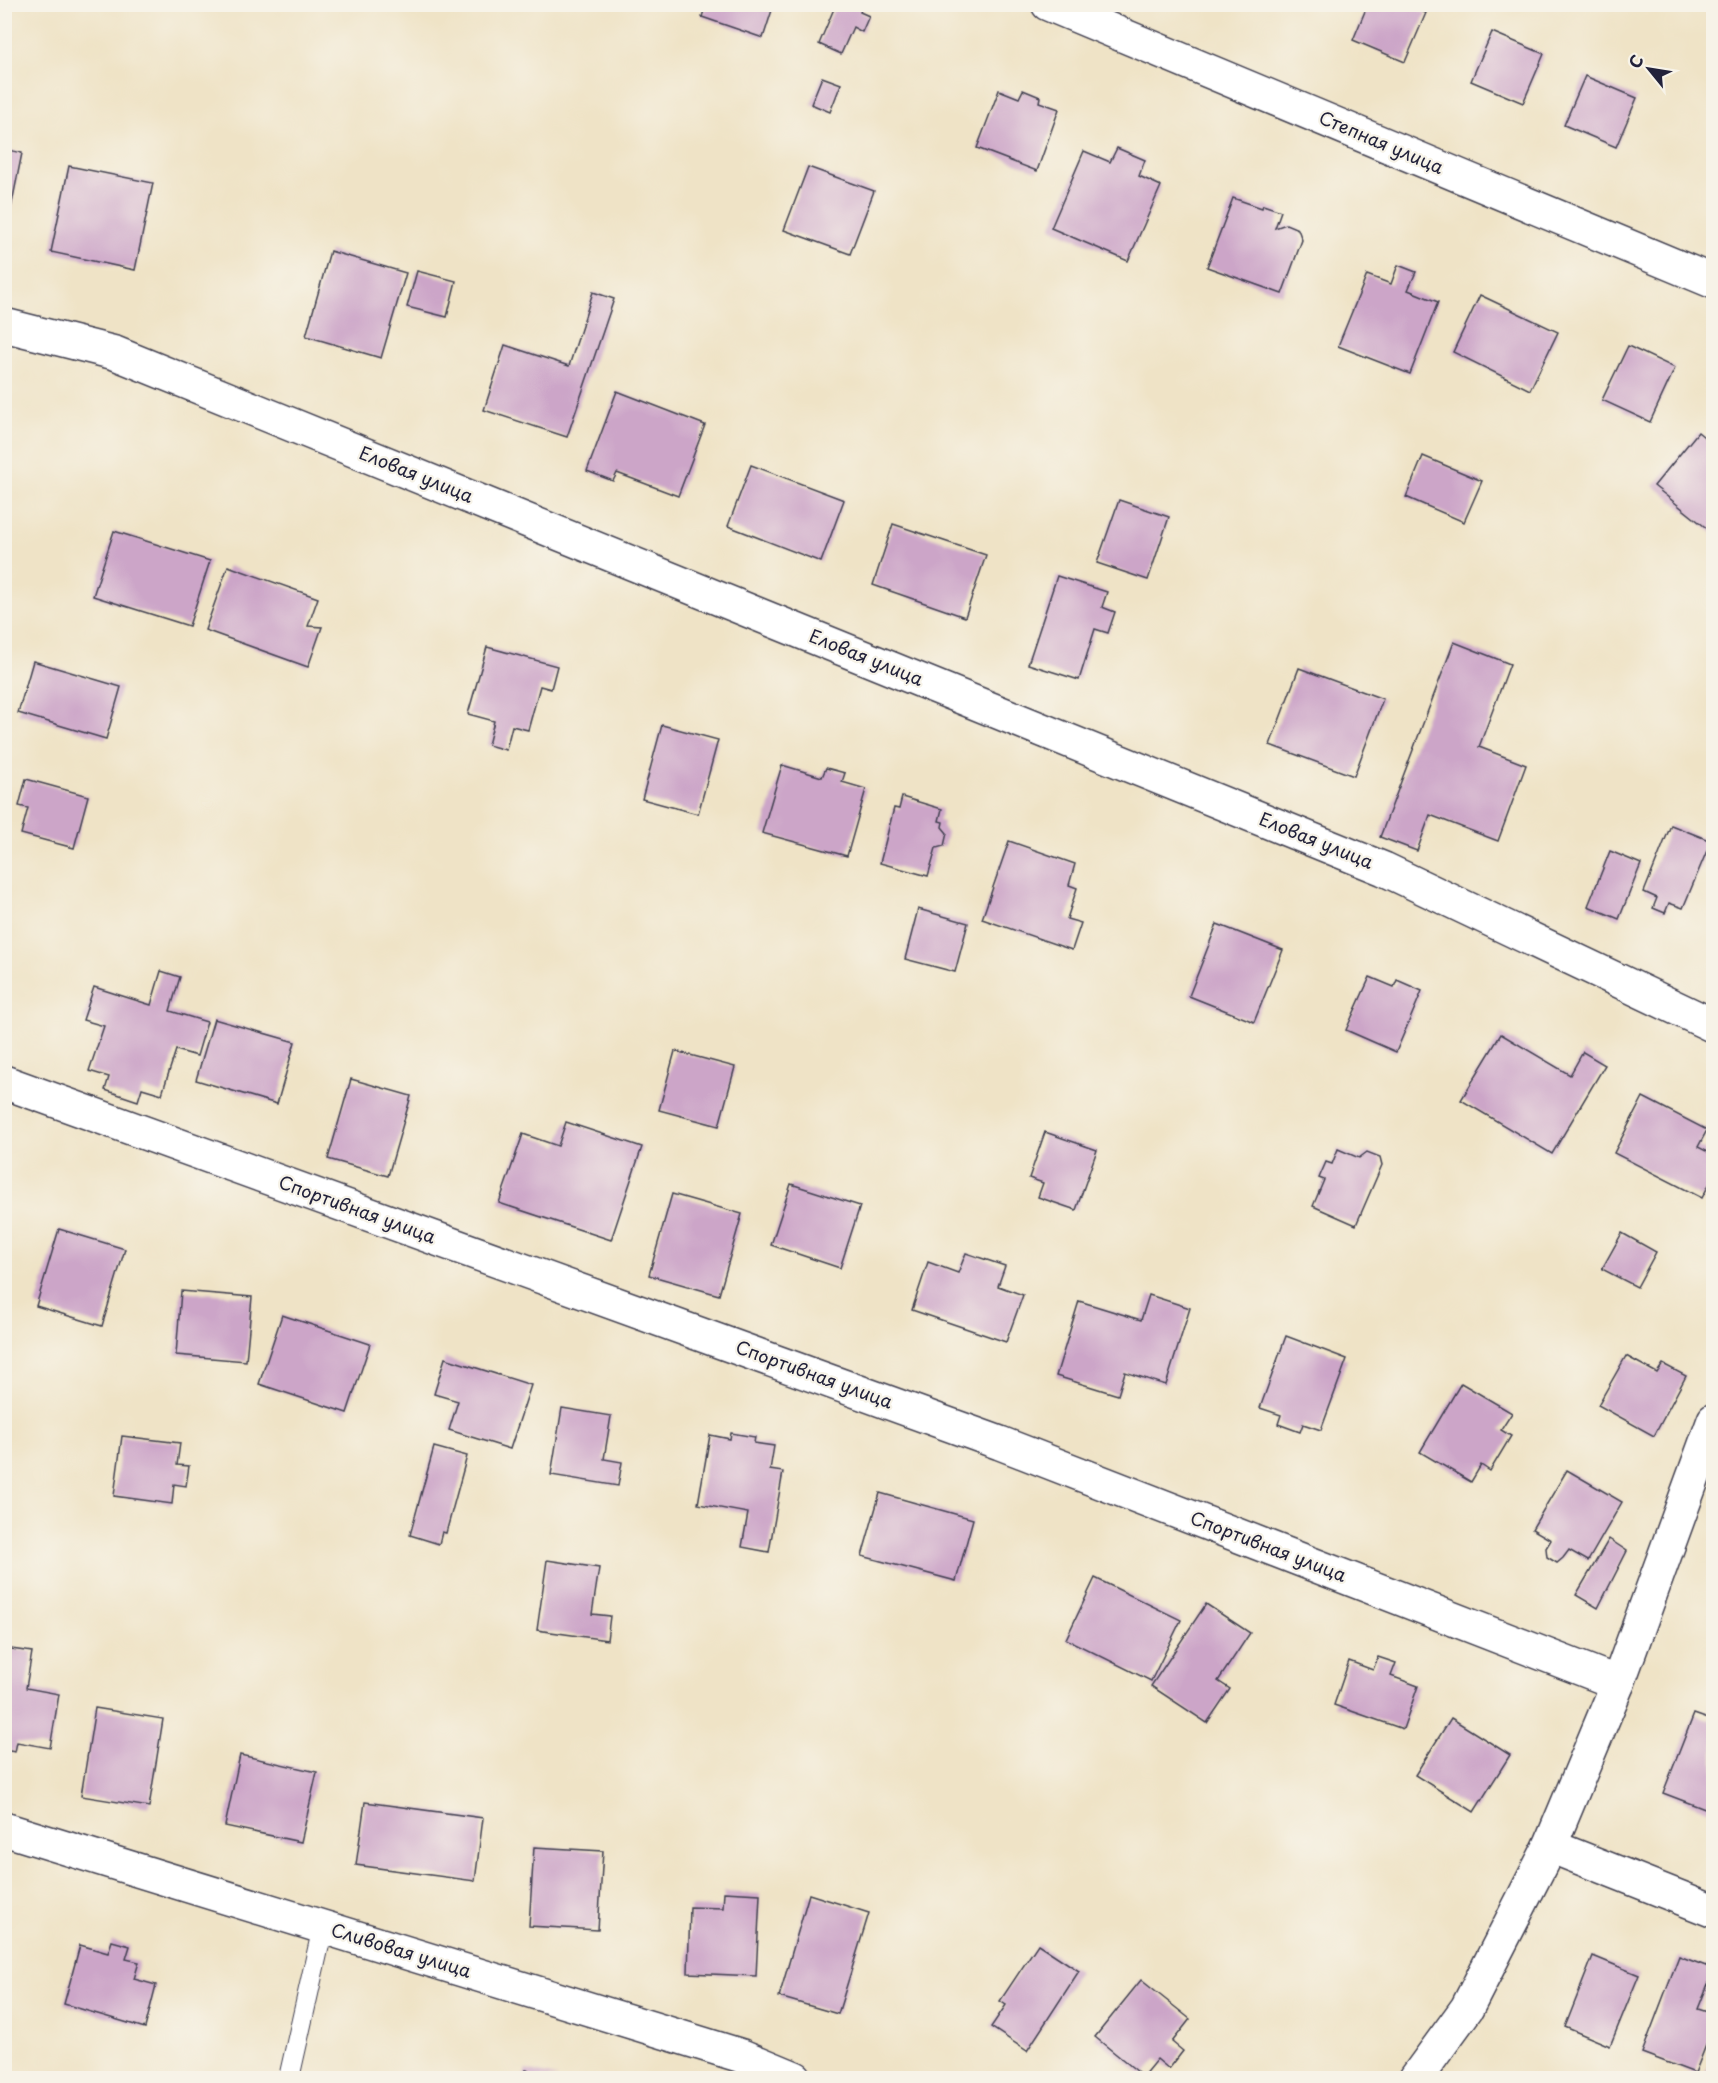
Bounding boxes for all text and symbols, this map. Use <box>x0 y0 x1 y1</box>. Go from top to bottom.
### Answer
north arrow <box>1619 39 1679 99</box>
text: С <box>1622 50 1649 72</box>
street label: Степная улица <box>1315 103 1449 180</box>
street label: Еловая улица <box>355 438 478 509</box>
street label: Еловая улица <box>805 621 928 692</box>
street label: Еловая улица <box>1255 804 1378 875</box>
street label: Спортивная улица <box>275 1168 440 1250</box>
street label: Спортивная улица <box>732 1333 897 1415</box>
street label: Спортивная улица <box>1187 1503 1351 1588</box>
street label: Сливовая улица <box>328 1915 475 1984</box>

